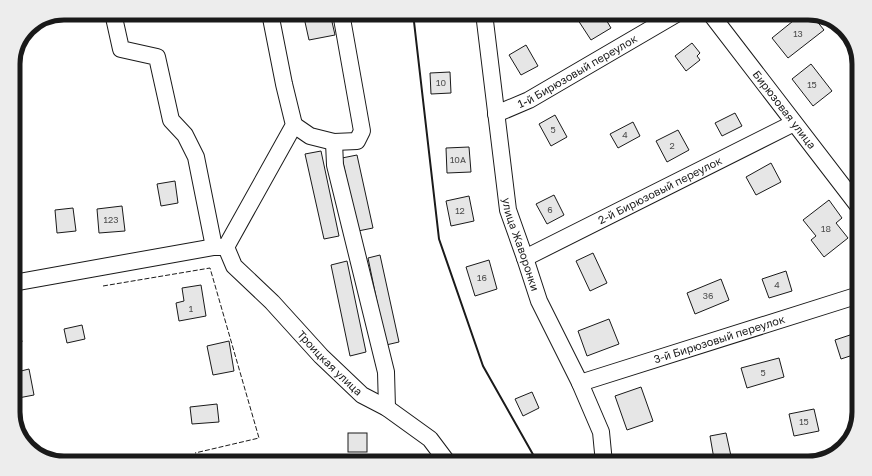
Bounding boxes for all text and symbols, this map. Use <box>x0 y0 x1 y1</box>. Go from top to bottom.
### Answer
house number: 13 <box>793 28 803 39</box>
street label: 1-й Бирюзовый переулок <box>515 31 640 110</box>
street label: Бирюзовая улица <box>750 68 819 151</box>
house number: 10 <box>436 77 446 88</box>
house number: 15 <box>807 79 817 90</box>
house number: 5 <box>550 124 556 135</box>
house number: 4 <box>622 129 628 140</box>
house number: 2 <box>669 140 675 151</box>
street label: 2-й Бирюзовый переулок <box>596 153 724 226</box>
house number: 10А <box>450 154 466 165</box>
street label: улица Жаворонки <box>501 197 542 293</box>
house number: 6 <box>547 204 553 215</box>
house number: 12 <box>455 205 465 216</box>
house number: 123 <box>104 214 118 225</box>
house number: 18 <box>821 223 831 234</box>
house number: 16 <box>477 272 487 283</box>
house number: 4 <box>774 279 780 290</box>
house number: 36 <box>703 290 713 301</box>
house number: 1 <box>189 303 194 314</box>
street label: 3-й Бирюзовый переулок <box>652 312 787 365</box>
street label: Троицкая улица <box>295 328 365 398</box>
house number: 5 <box>760 367 766 378</box>
house number: 15 <box>799 416 809 427</box>

